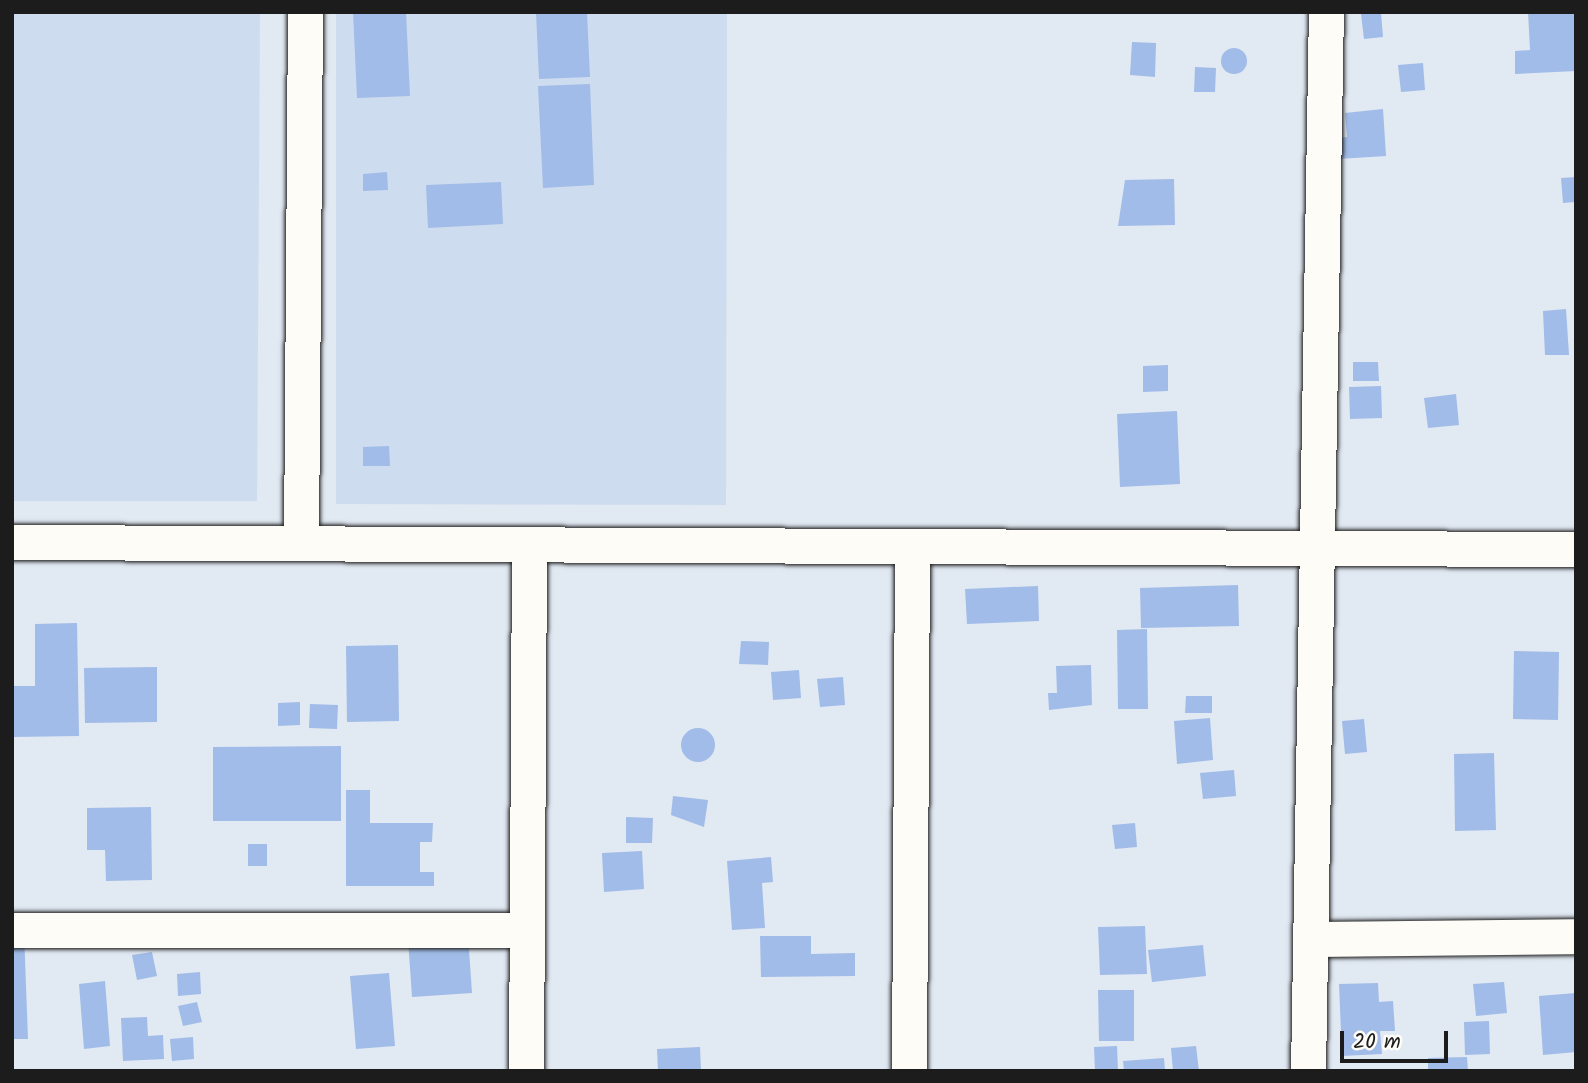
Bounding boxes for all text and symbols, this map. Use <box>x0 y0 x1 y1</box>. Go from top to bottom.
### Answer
scale bar <box>1343 1016 1452 1060</box>
text: 20 m <box>1353 1026 1401 1059</box>

